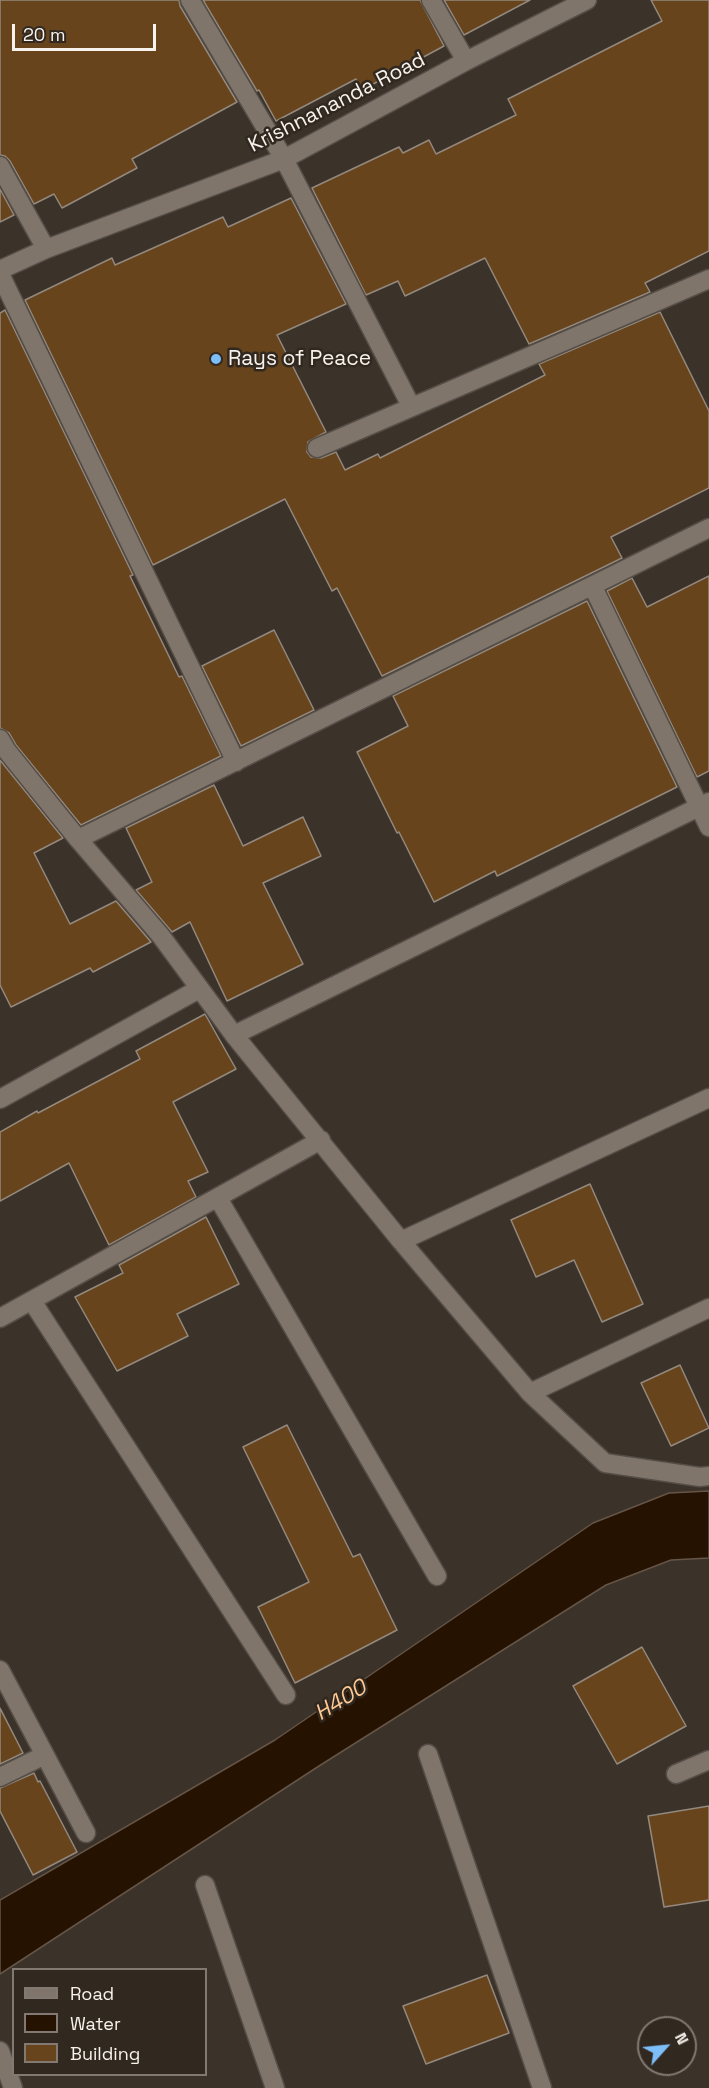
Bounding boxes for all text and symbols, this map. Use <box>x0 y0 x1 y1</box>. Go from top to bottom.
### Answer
scale bar <box>15 12 159 50</box>
text: 20 m <box>23 23 66 46</box>
street label: Krishnananda Road <box>244 47 430 159</box>
place label: Rays of Peace <box>228 346 371 372</box>
marker: Rays of Peace <box>209 352 223 366</box>
water label: H400 <box>310 1675 372 1727</box>
legend <box>12 1968 207 2076</box>
text: Road <box>70 1982 114 2005</box>
text: Water <box>70 2012 121 2035</box>
north arrow <box>637 2016 697 2076</box>
text: N <box>670 2029 693 2048</box>
text: Building <box>70 2042 140 2065</box>

